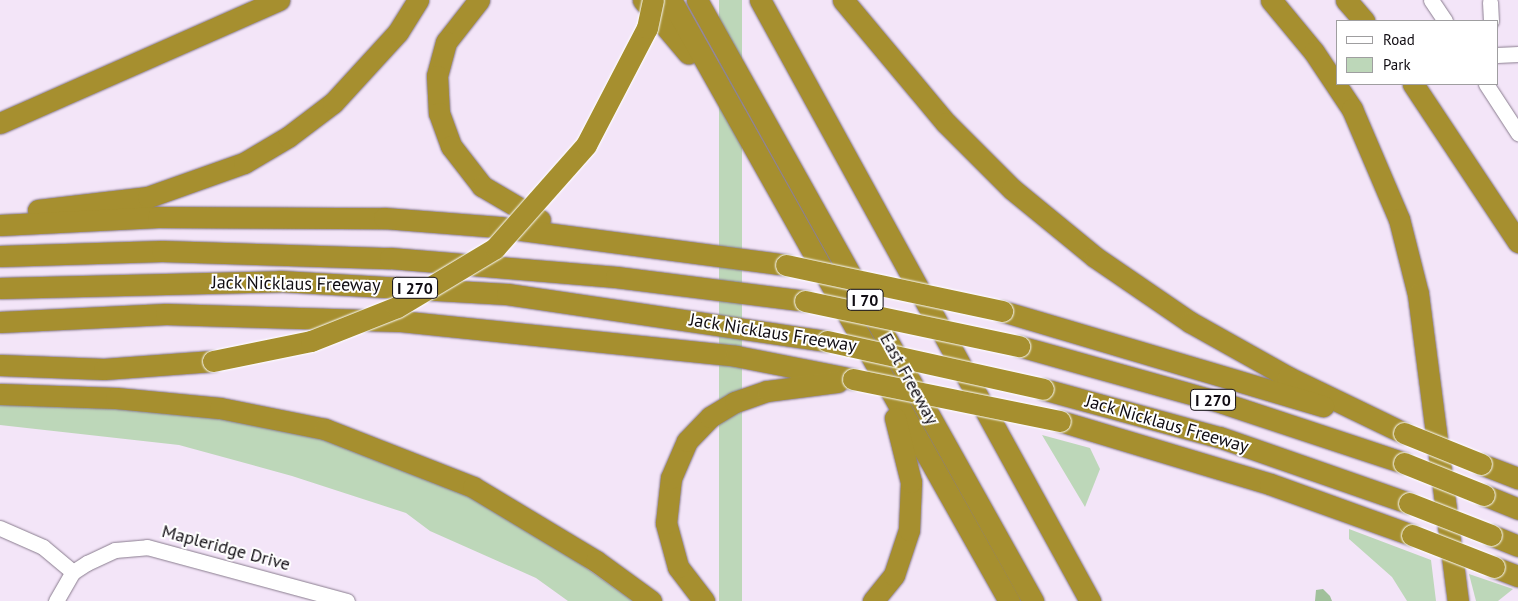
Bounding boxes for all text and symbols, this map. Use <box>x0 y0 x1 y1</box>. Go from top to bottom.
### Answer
legend <box>1336 20 1498 85</box>
text: Road <box>1383 30 1415 49</box>
text: Park <box>1383 55 1411 74</box>
street label: Jack Nicklaus Freeway <box>211 272 381 296</box>
road number: I 270 <box>391 274 439 302</box>
road number: I 70 <box>846 286 884 314</box>
street label: Jack Nicklaus Freeway <box>688 309 858 357</box>
street label: East Freeway <box>875 330 943 428</box>
road number: I 270 <box>1189 386 1237 414</box>
street label: Jack Nicklaus Freeway <box>1083 390 1251 458</box>
street label: Mapleridge Drive <box>160 521 292 575</box>

